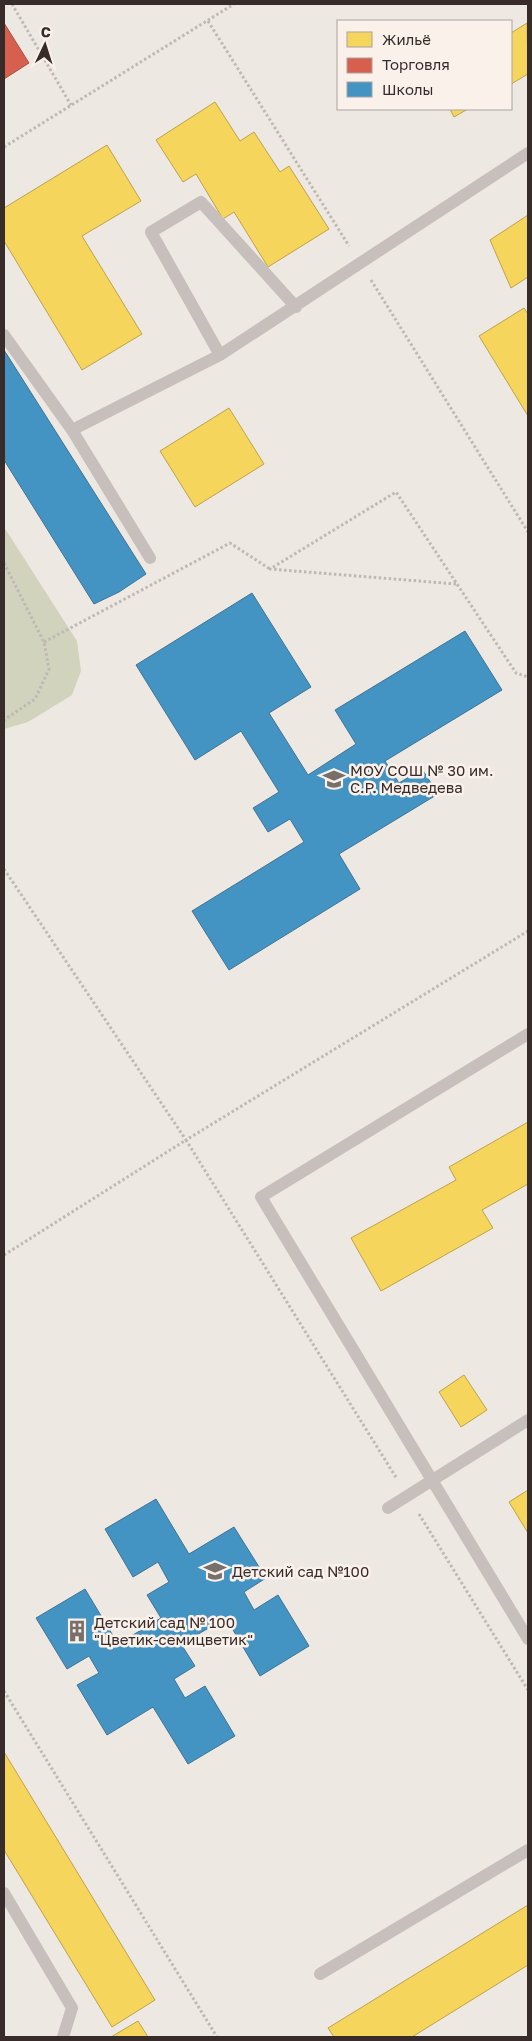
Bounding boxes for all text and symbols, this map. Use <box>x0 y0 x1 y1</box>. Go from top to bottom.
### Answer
north arrow <box>20 20 70 70</box>
legend <box>337 20 512 110</box>
text: С <box>40 23 52 40</box>
text: Жильё <box>382 30 431 48</box>
text: Торговля <box>382 55 450 73</box>
text: Школы <box>382 80 433 98</box>
place label: МОУ СОШ № 30 им. С.Р. Медведева <box>350 761 493 796</box>
school or university icon: МОУ СОШ № 30 им. С.Р. Медведева <box>321 766 347 792</box>
school or university icon: Детский сад №100 <box>202 1558 228 1584</box>
place label: Детский сад №100 <box>232 1562 369 1580</box>
place label: Детский сад № 100 "Цветик-семицветик" <box>94 1613 253 1648</box>
building icon: Детский сад № 100 "Цветик-семицветик" <box>64 1618 90 1644</box>

